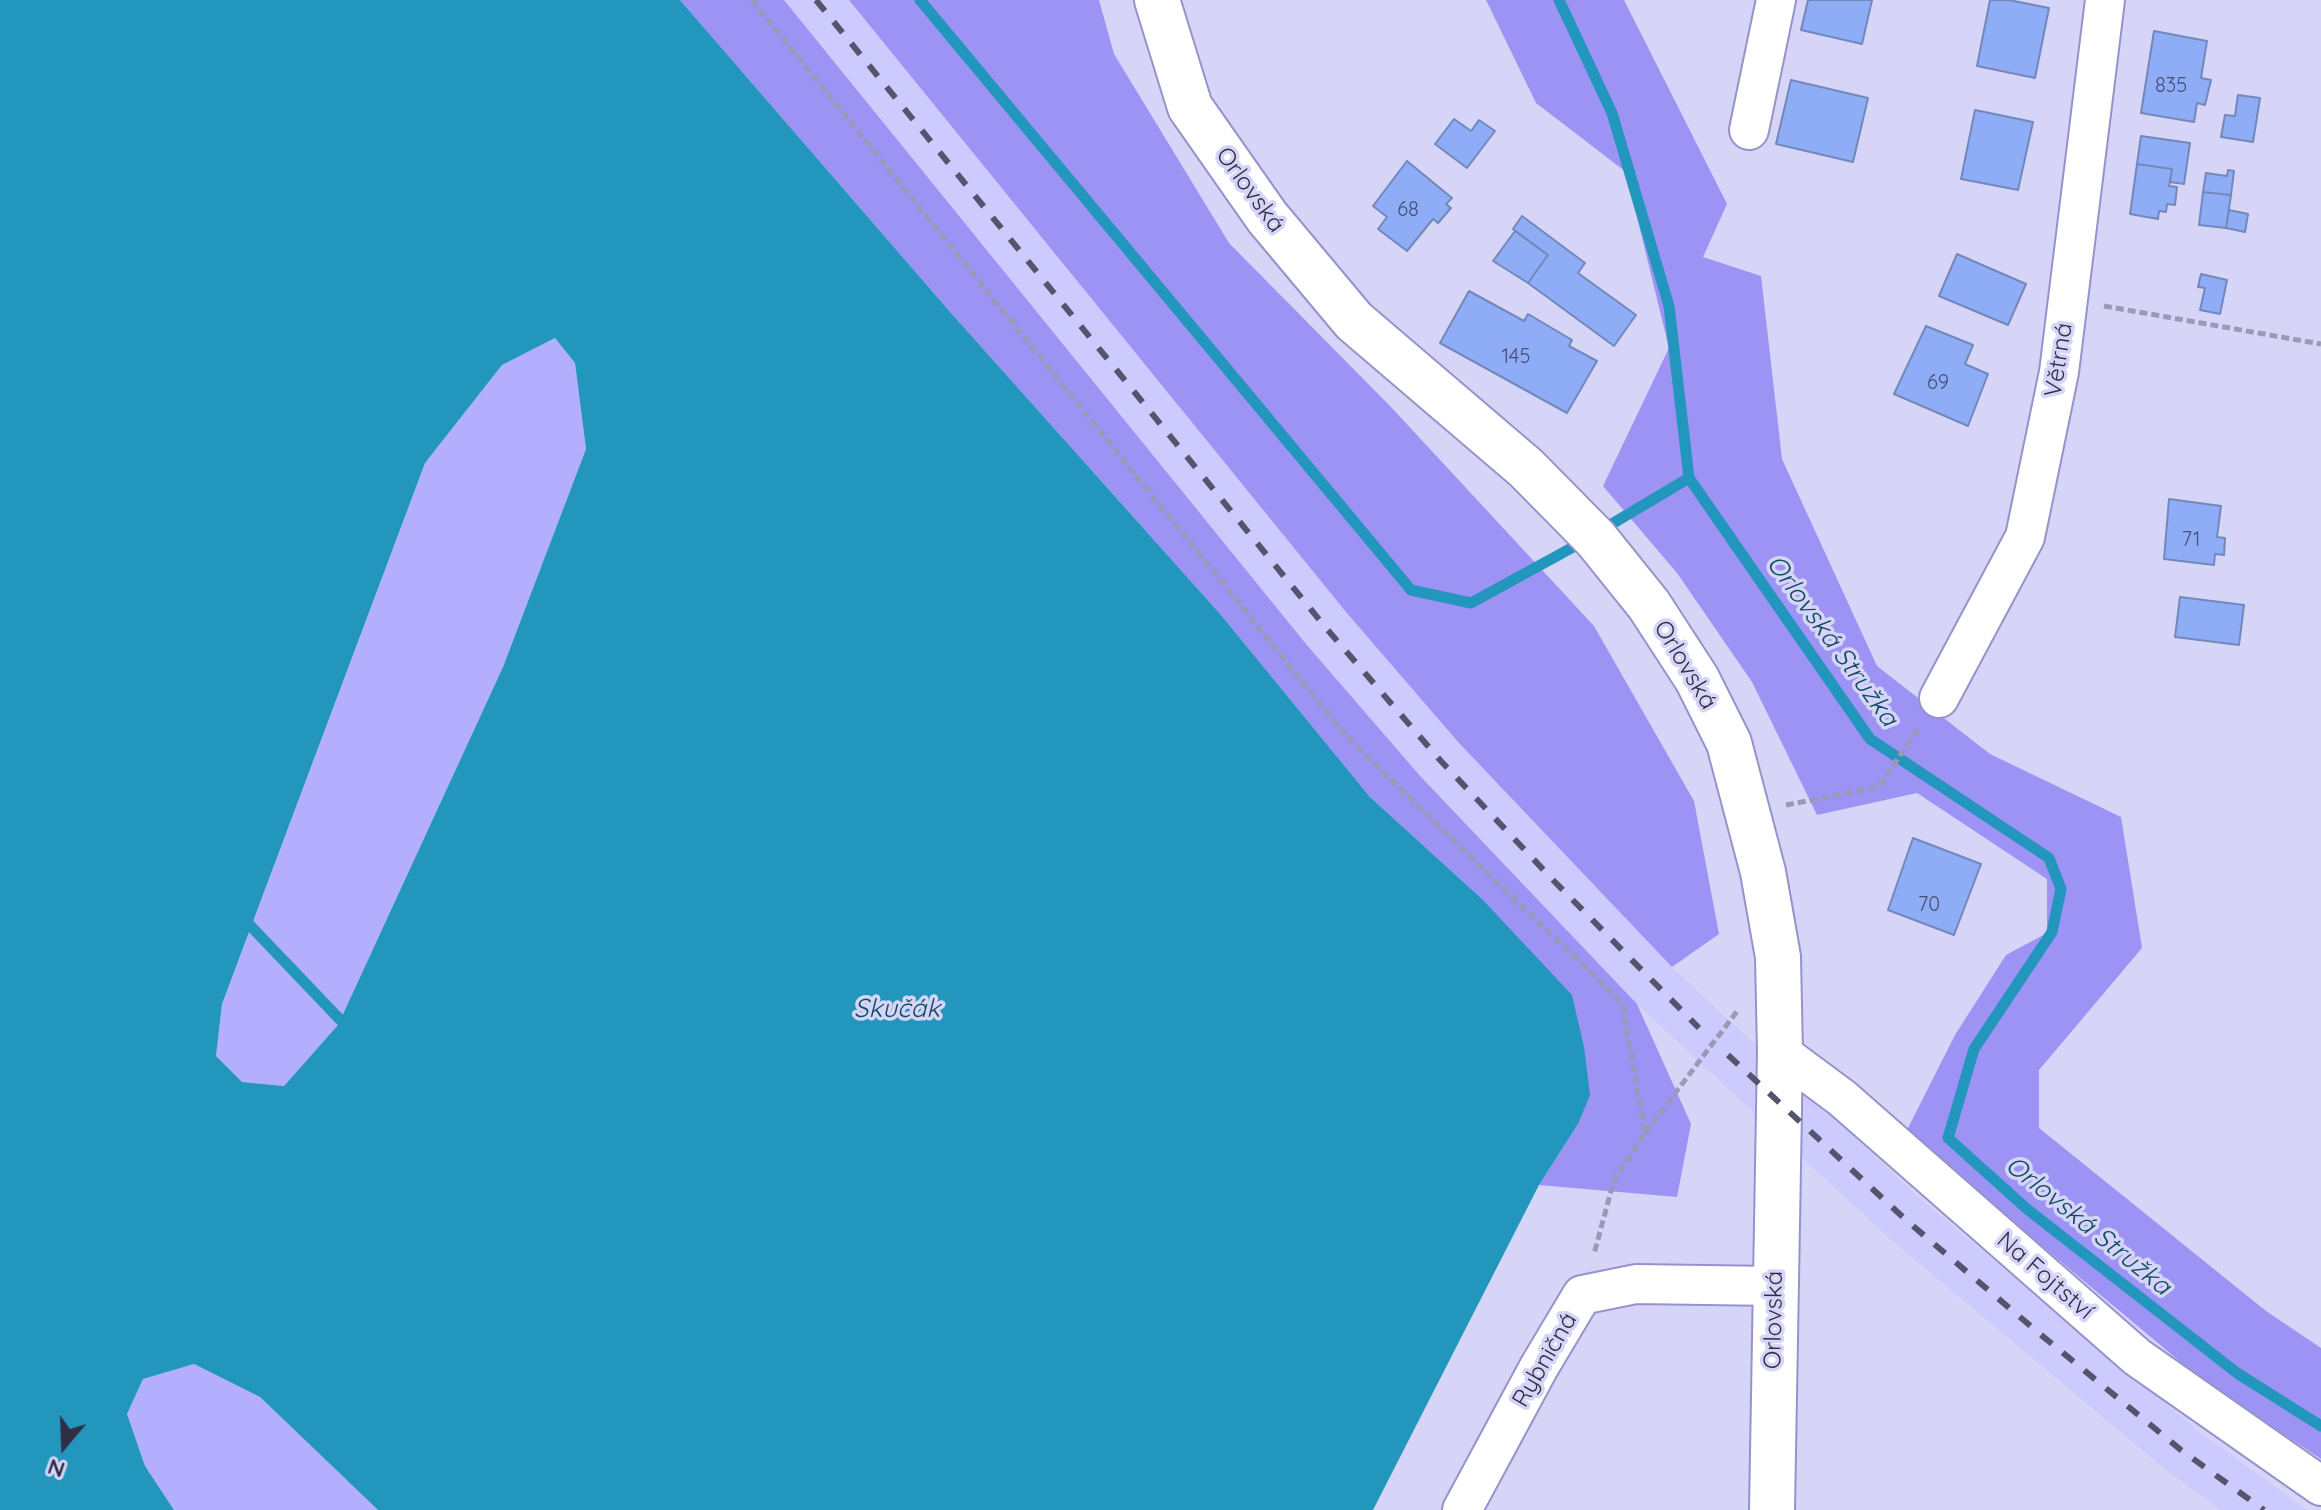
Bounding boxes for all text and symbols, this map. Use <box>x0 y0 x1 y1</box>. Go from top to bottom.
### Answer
house number: 835 <box>2155 74 2187 98</box>
street label: Orlovská <box>1209 142 1291 238</box>
house number: 68 <box>1397 198 1419 222</box>
street label: Větrná <box>2039 321 2079 399</box>
house number: 145 <box>1502 345 1530 369</box>
house number: 69 <box>1927 371 1949 395</box>
house number: 71 <box>2182 528 2200 552</box>
water label: Orlovská Stružka <box>1759 549 1905 733</box>
street label: Orlovská <box>1647 615 1723 715</box>
house number: 70 <box>1918 893 1940 917</box>
water label: Skučák <box>854 993 940 1025</box>
water label: Orlovská Stružka <box>1999 1150 2177 1302</box>
street label: Na Fojtství <box>1991 1226 2099 1326</box>
street label: Orlovská <box>1759 1271 1789 1369</box>
street label: Rybničná <box>1507 1308 1583 1412</box>
north arrow <box>24 1406 104 1486</box>
text: N <box>44 1453 68 1485</box>

